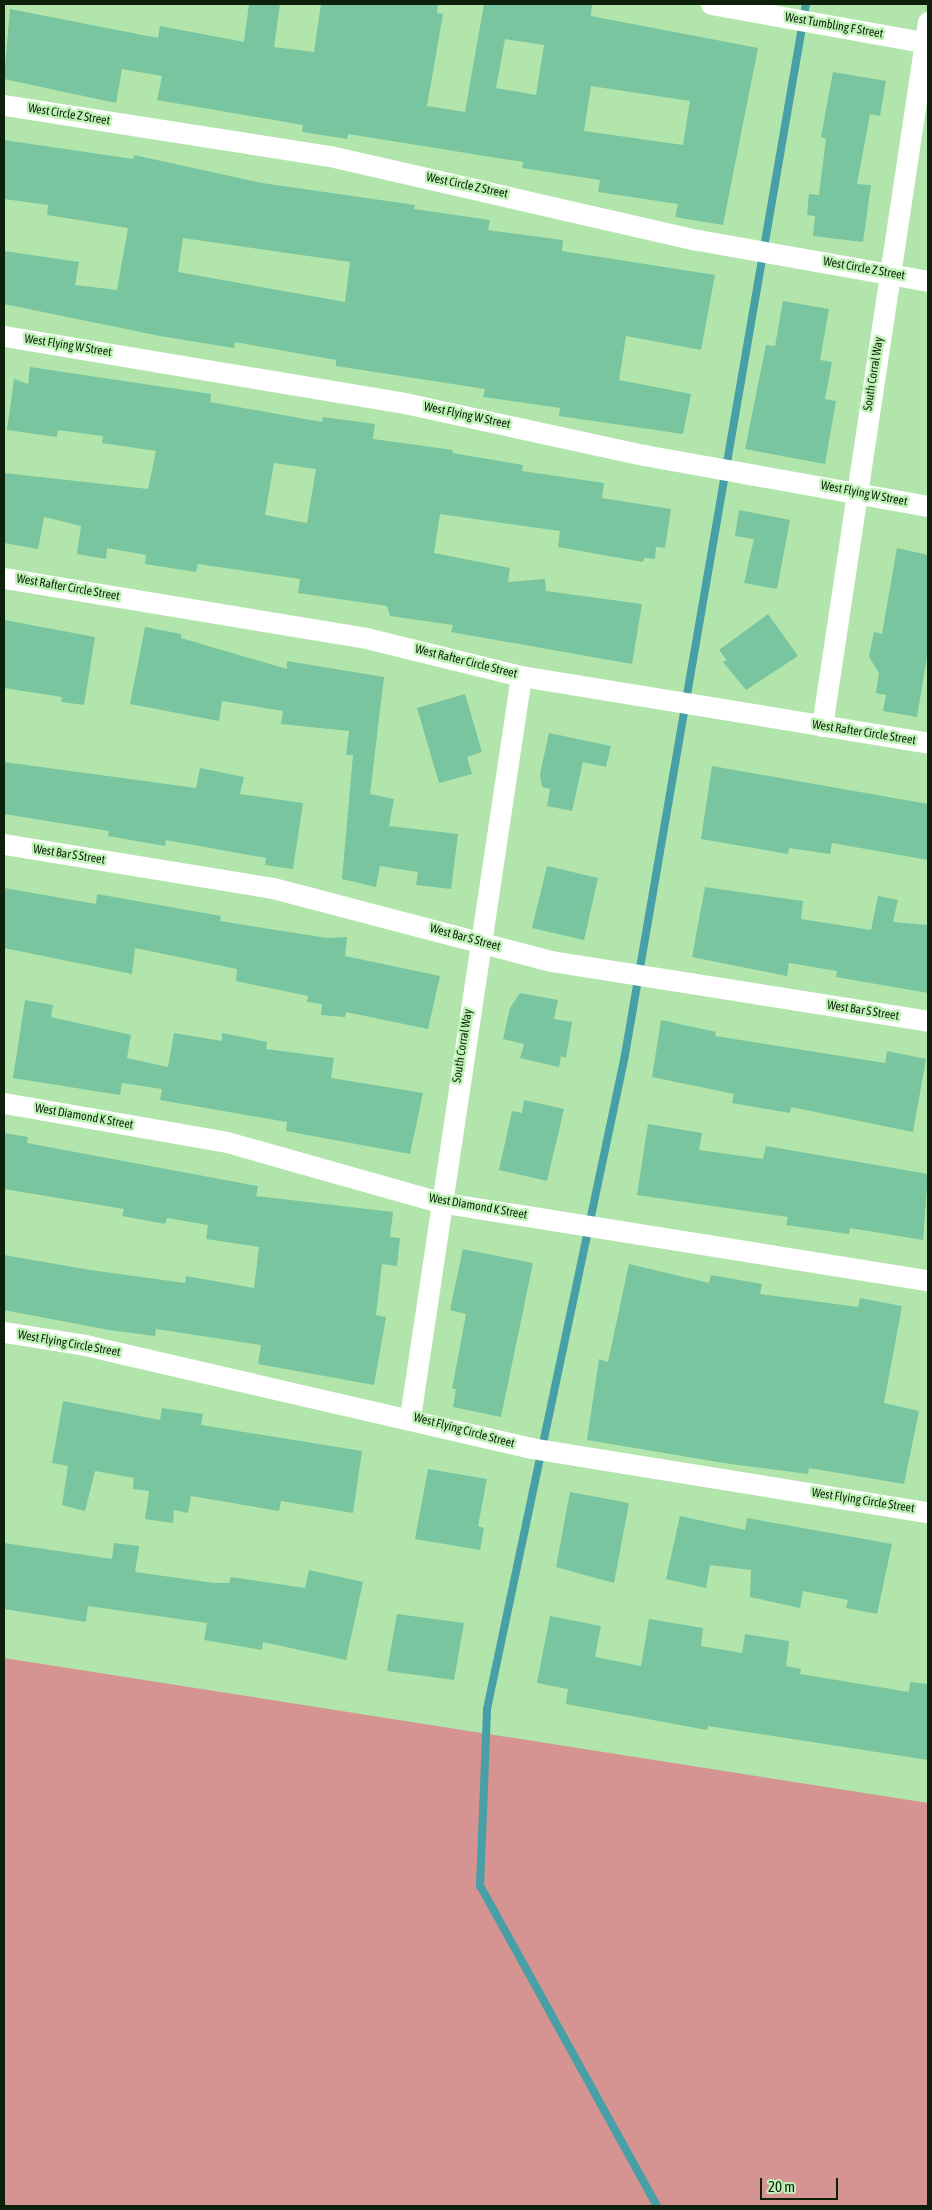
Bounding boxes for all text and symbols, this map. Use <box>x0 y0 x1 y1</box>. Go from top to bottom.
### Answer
street label: West Tumbling F Street <box>784 10 884 42</box>
street label: West Circle Z Street <box>27 101 111 129</box>
street label: West Circle Z Street <box>425 170 509 202</box>
street label: West Circle Z Street <box>822 255 906 283</box>
street label: West Flying W Street <box>23 332 113 360</box>
street label: South Corral Way <box>861 336 887 412</box>
street label: West Flying W Street <box>422 400 512 432</box>
street label: West Flying W Street <box>819 479 909 509</box>
street label: West Rafter Circle Street <box>15 572 121 604</box>
street label: West Rafter Circle Street <box>414 642 518 682</box>
street label: West Rafter Circle Street <box>811 718 917 748</box>
street label: West Bar S Street <box>32 842 106 868</box>
street label: West Bar S Street <box>428 922 502 954</box>
street label: West Bar S Street <box>826 998 900 1024</box>
street label: South Corral Way <box>450 1008 476 1084</box>
street label: West Diamond K Street <box>34 1101 134 1133</box>
street label: West Diamond K Street <box>428 1191 528 1223</box>
street label: West Flying Circle Street <box>17 1328 121 1360</box>
street label: West Flying Circle Street <box>412 1411 516 1451</box>
street label: West Flying Circle Street <box>811 1486 915 1516</box>
scale bar <box>762 2168 840 2200</box>
text: 20 m <box>768 2178 795 2195</box>

